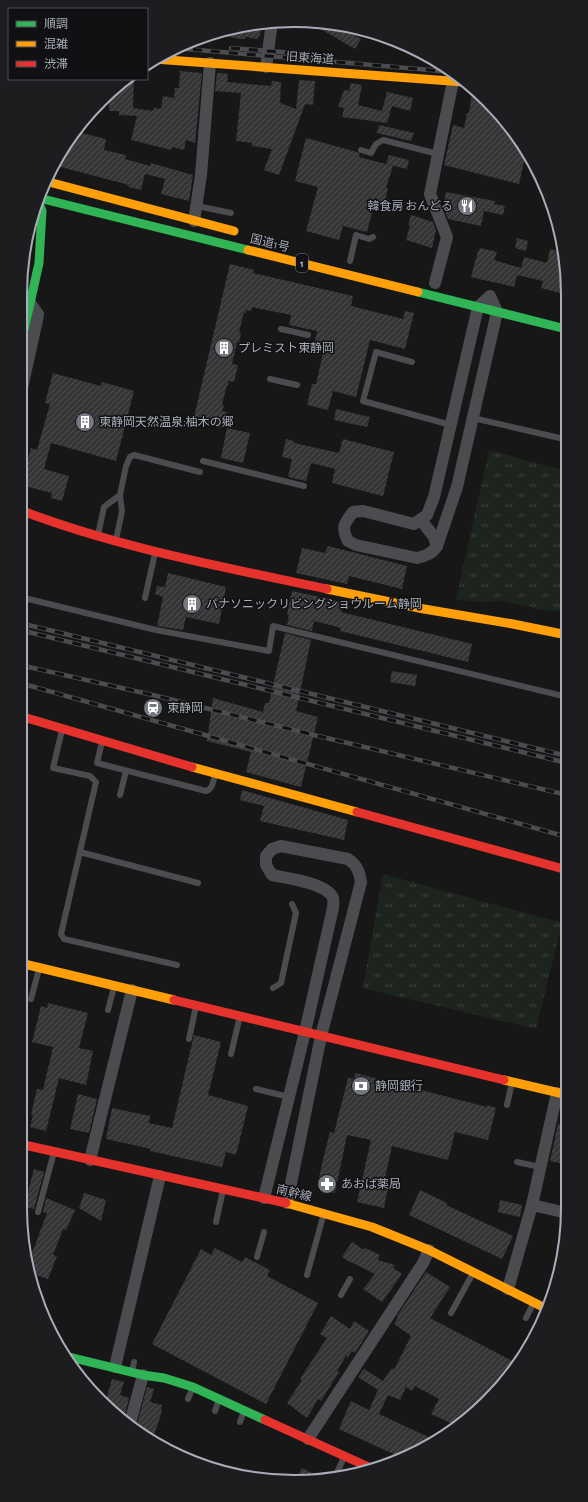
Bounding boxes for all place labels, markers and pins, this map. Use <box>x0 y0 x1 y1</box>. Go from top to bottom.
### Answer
restaurant icon: 韓食房 おんどる <box>456 195 478 217</box>
place label: 韓食房 おんどる <box>367 200 453 212</box>
building icon: プレミスト東静岡 <box>213 337 235 359</box>
place label: プレミスト東静岡 <box>238 341 334 354</box>
building icon: 東静岡天然温泉;柚木の郷 <box>74 411 96 433</box>
place label: 東静岡天然温泉;柚木の郷 <box>99 415 234 428</box>
building icon: パナソニックリビングショウルーム静岡 <box>181 593 203 615</box>
place label: パナソニックリビングショウルーム静岡 <box>206 597 422 610</box>
station icon: 東静岡 <box>142 697 164 719</box>
place label: 東静岡 <box>167 701 203 714</box>
bank icon: 静岡銀行 <box>350 1075 372 1097</box>
place label: 静岡銀行 <box>375 1079 423 1092</box>
pharmacy icon: あおば薬局 <box>316 1173 338 1195</box>
place label: あおば薬局 <box>341 1177 401 1190</box>

